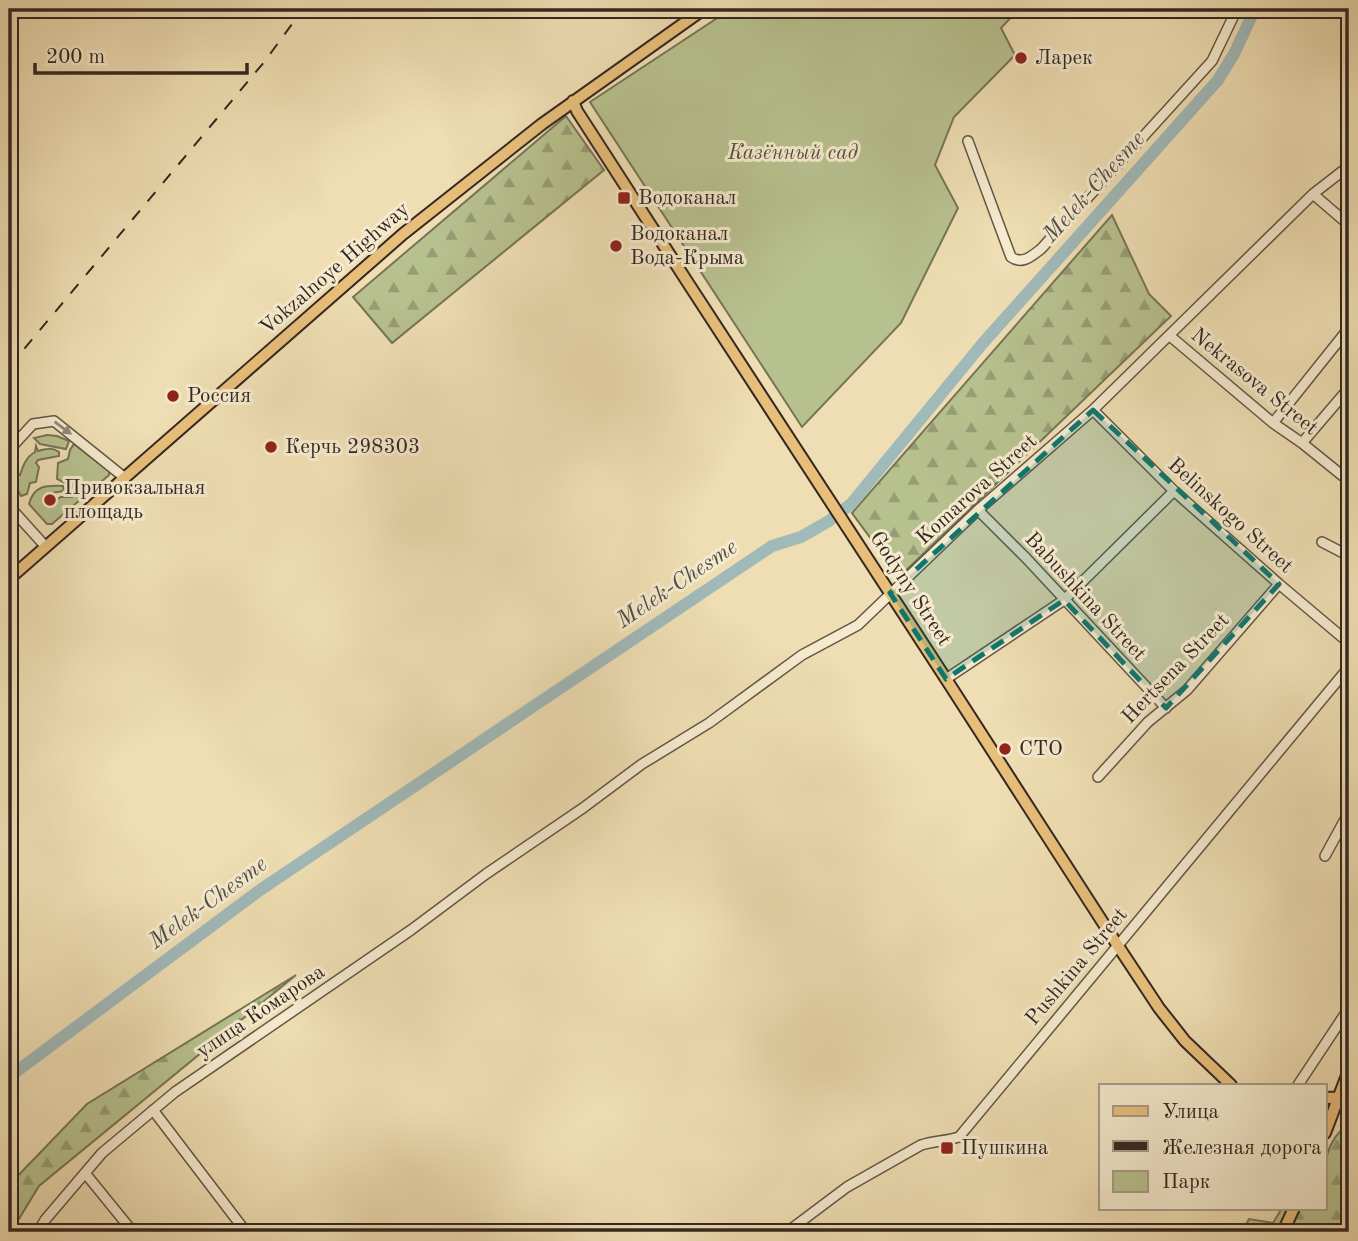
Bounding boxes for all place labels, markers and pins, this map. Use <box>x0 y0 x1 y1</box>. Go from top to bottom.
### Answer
place label: Ларек <box>1035 48 1093 69</box>
marker: Ларек <box>1013 50 1029 66</box>
place label: Водоканал <box>638 188 736 209</box>
marker: Водоканал <box>616 190 632 206</box>
place label: Водоканал Вода-Крыма <box>630 224 744 269</box>
marker: Водоканал Вода-Крыма <box>608 238 624 254</box>
place label: Россия <box>187 386 251 407</box>
marker: Россия <box>165 388 181 404</box>
place label: Керчь 298303 <box>285 437 420 458</box>
marker: Керчь 298303 <box>263 439 279 455</box>
place label: Привокзальная площадь <box>64 478 205 523</box>
marker: Привокзальная площадь <box>42 492 58 508</box>
place label: СТО <box>1019 739 1063 760</box>
marker: СТО <box>997 741 1013 757</box>
place label: Пушкина <box>961 1138 1048 1159</box>
marker: Пушкина <box>939 1140 955 1156</box>

